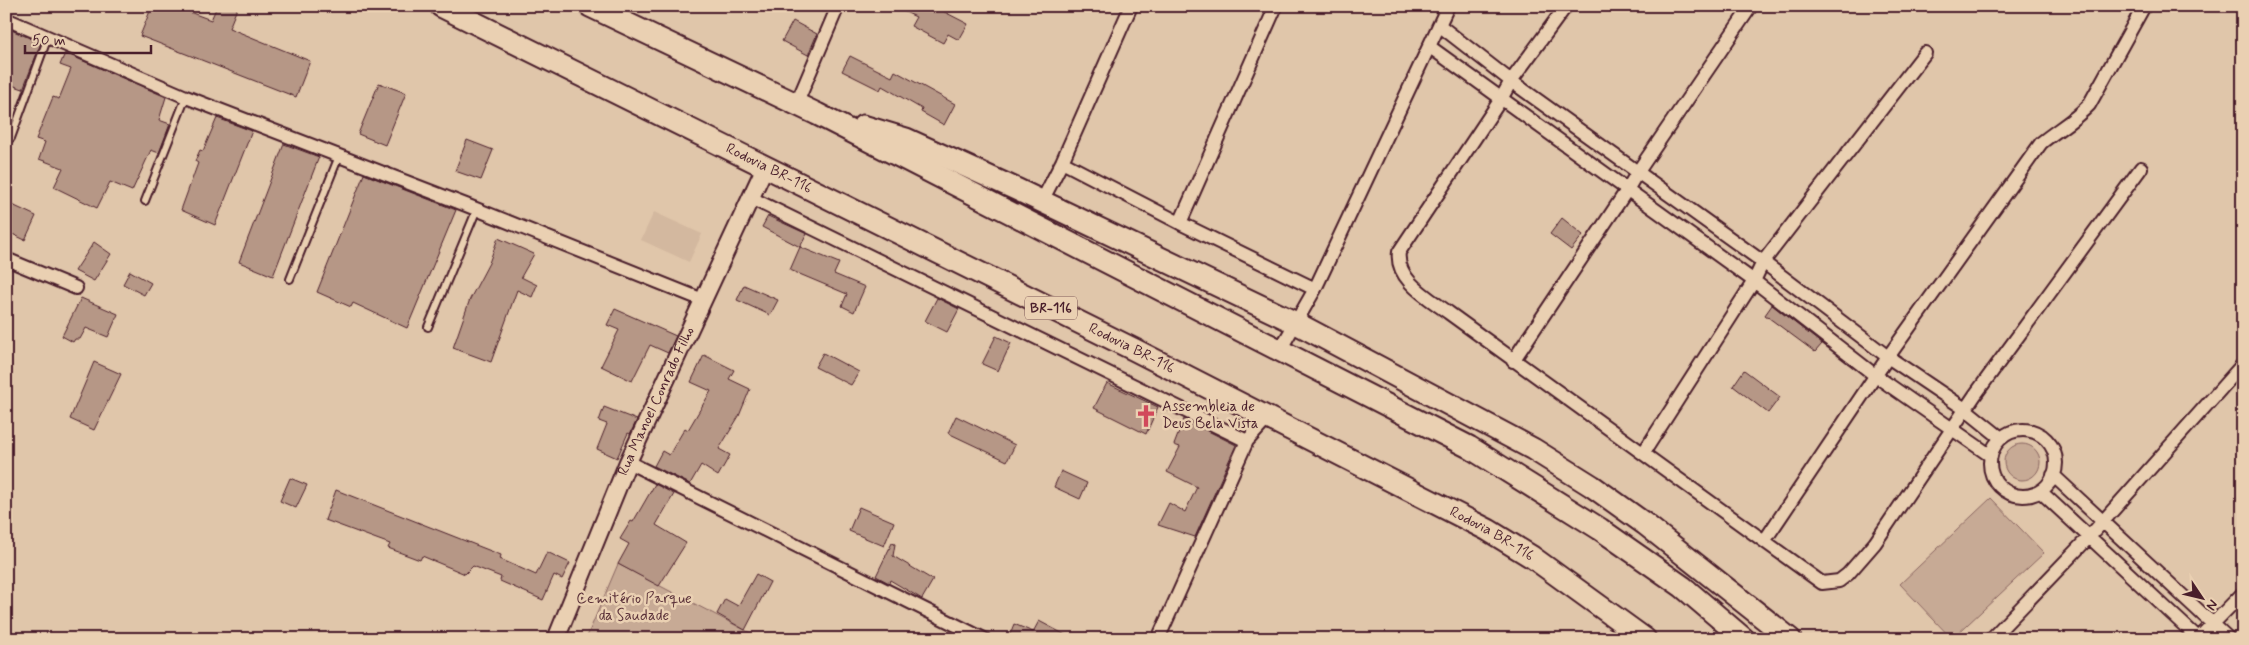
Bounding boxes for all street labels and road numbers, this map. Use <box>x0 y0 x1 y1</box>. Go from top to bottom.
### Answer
street label: Rodovia BR-116 <box>722 139 816 198</box>
road number: BR-116 <box>1025 296 1077 320</box>
street label: Rodovia BR-116 <box>1085 319 1178 379</box>
street label: Rua Manoel Conrado Filho <box>613 324 699 479</box>
street label: Rodovia BR-116 <box>1446 502 1538 566</box>

